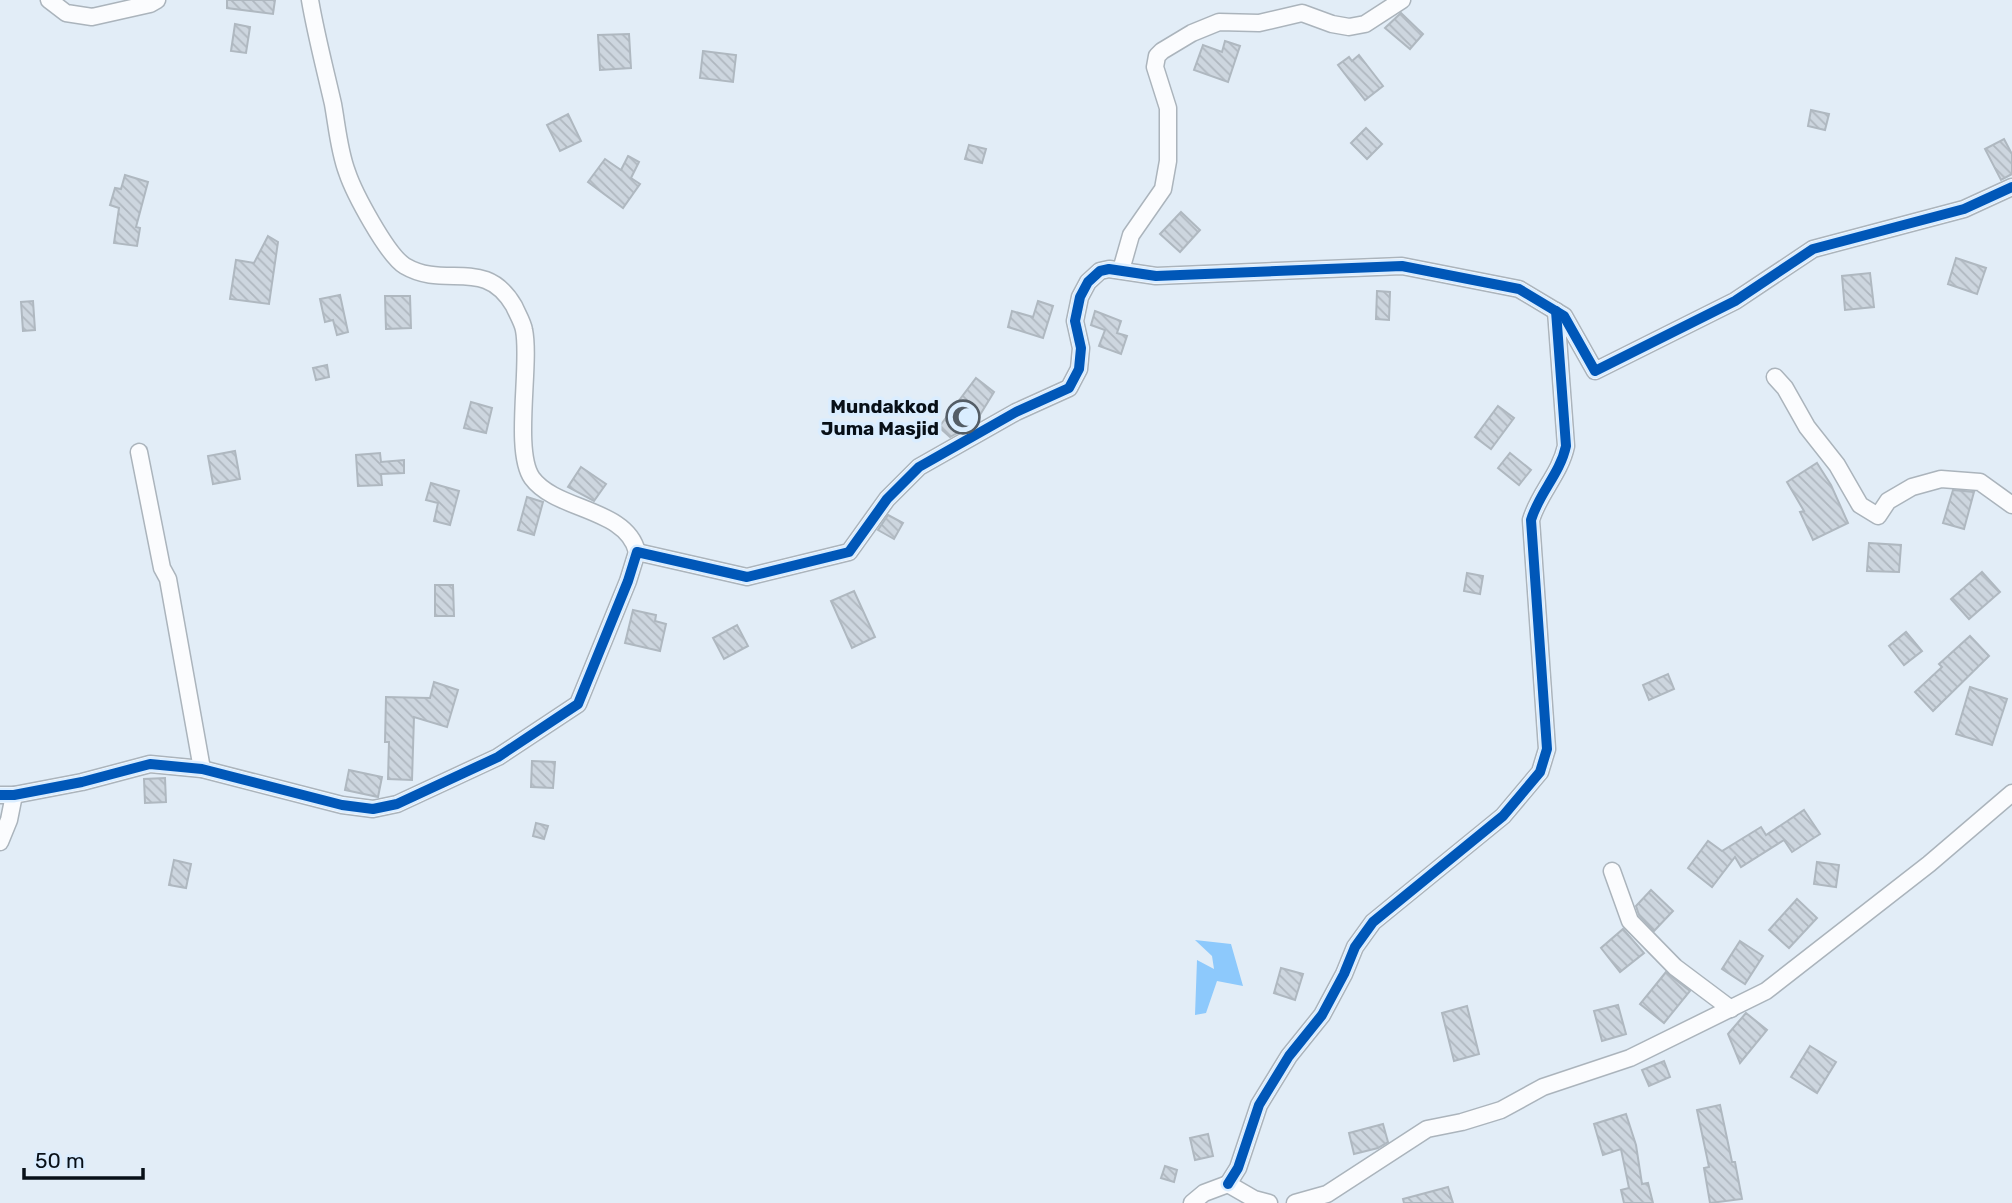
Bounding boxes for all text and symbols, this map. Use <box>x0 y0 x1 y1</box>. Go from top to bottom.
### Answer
place label: Mundakkod Juma Masjid <box>821 395 939 440</box>
mosque icon: Mundakkod Juma Masjid <box>944 398 982 436</box>
scale bar <box>24 1136 144 1180</box>
text: 50 m <box>35 1148 85 1173</box>

